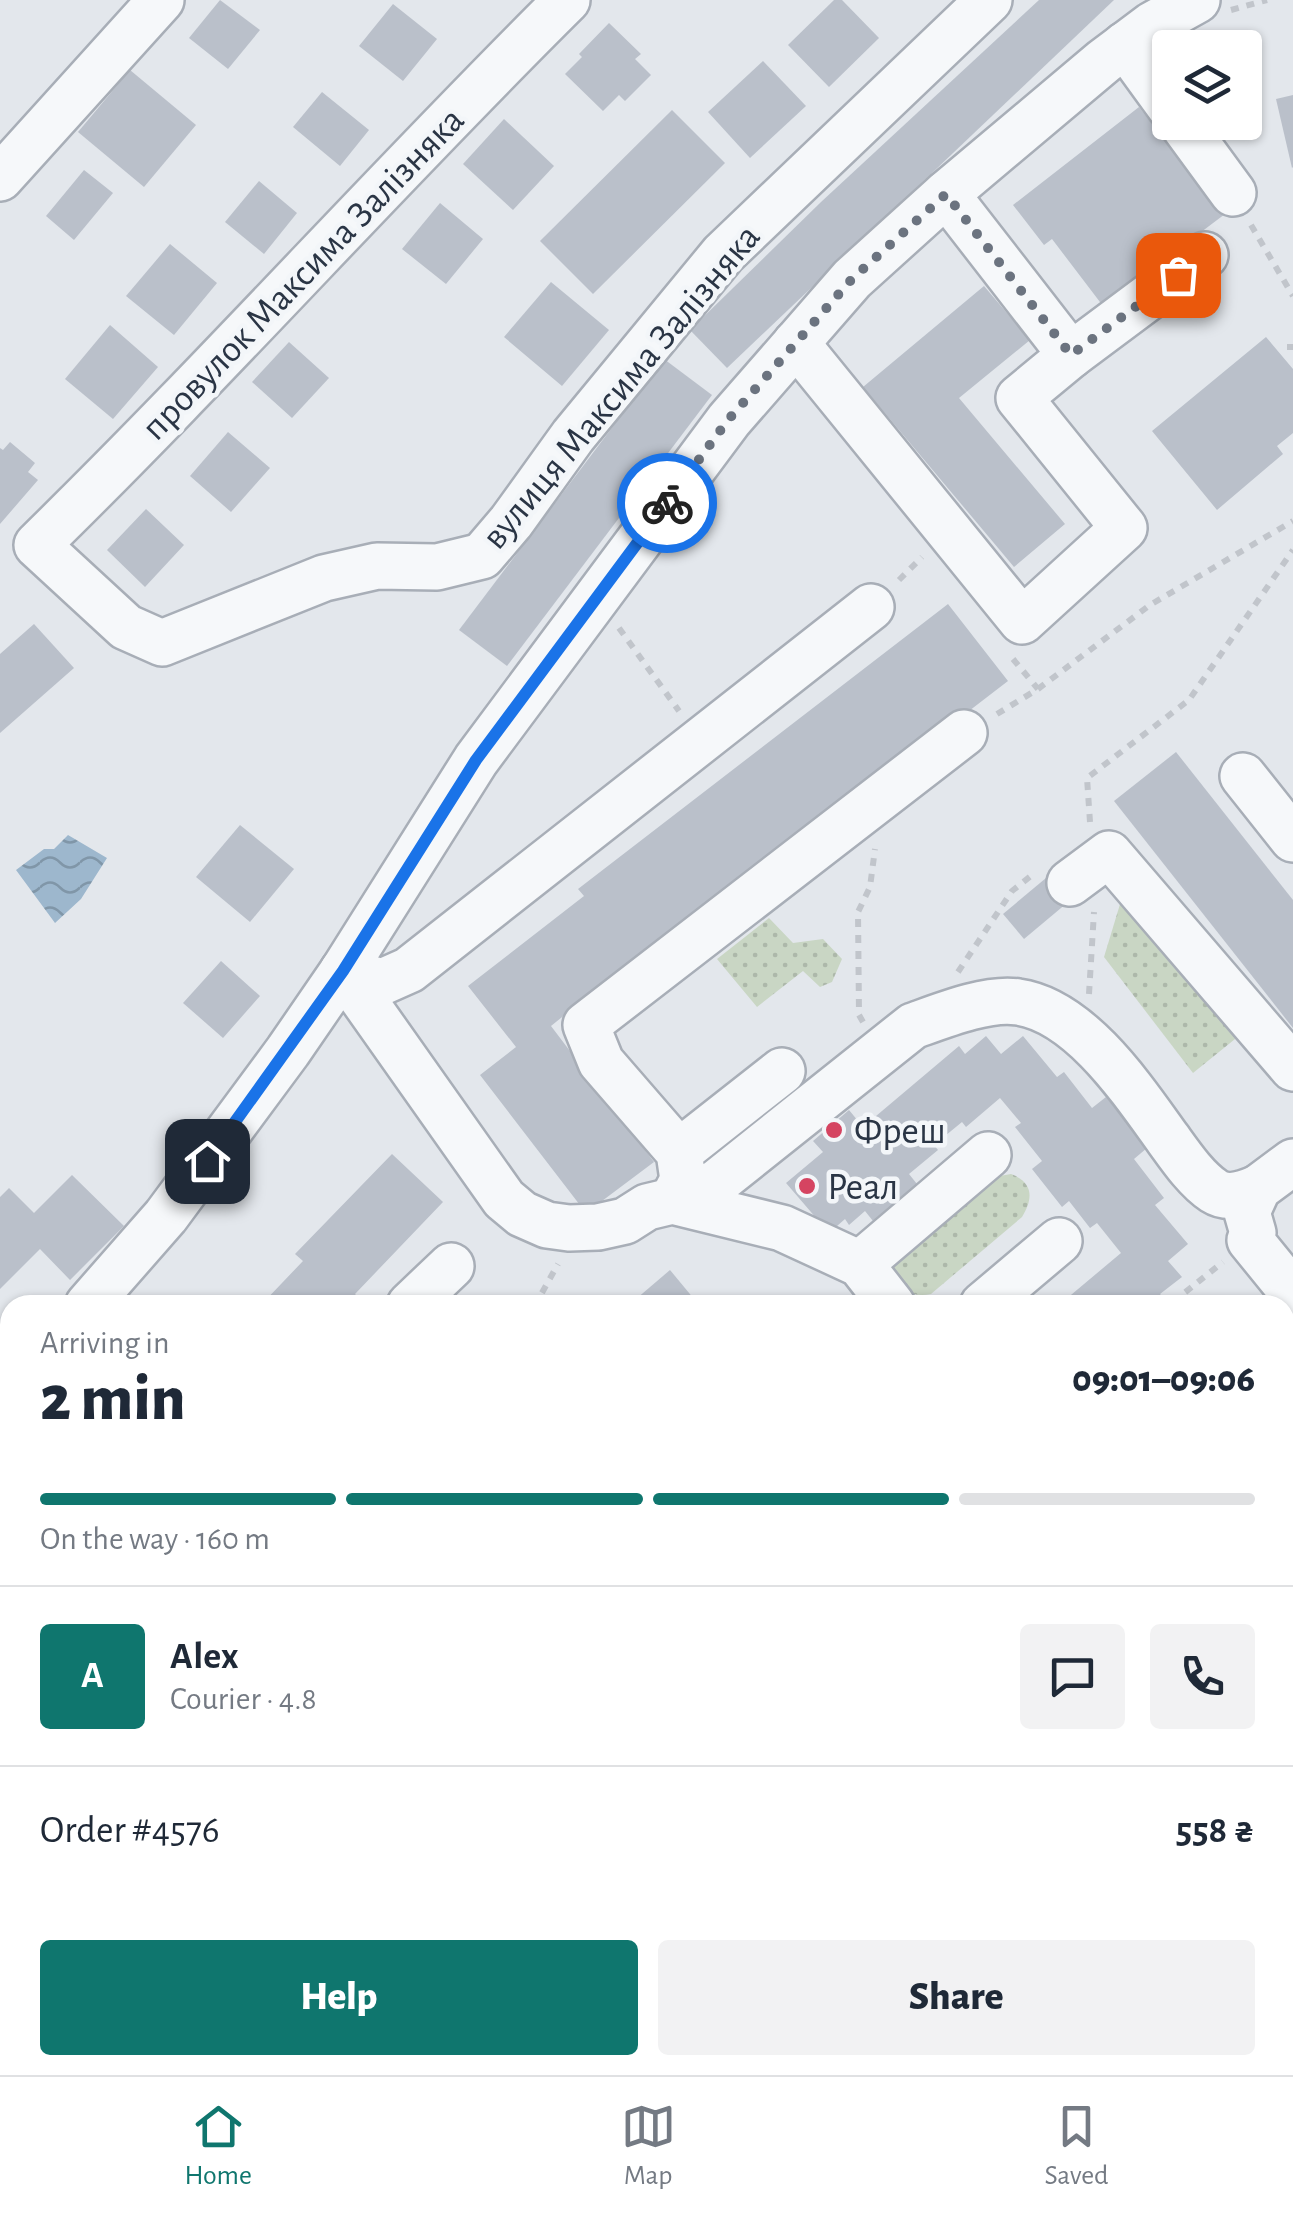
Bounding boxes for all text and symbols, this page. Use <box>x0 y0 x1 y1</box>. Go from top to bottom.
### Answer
map controls <box>1152 30 1262 140</box>
button: layers <box>1152 30 1262 140</box>
street label: провулок Максима Залізняка <box>135 101 472 448</box>
street label: вулиця Максима Залізняка <box>475 218 768 557</box>
pin <box>1136 233 1221 318</box>
icon: bag <box>1151 248 1206 303</box>
courier <box>617 453 717 553</box>
icon: bike <box>640 476 695 531</box>
place label: Фреш <box>854 1113 946 1151</box>
pin <box>165 1119 250 1204</box>
marker: Фреш <box>823 1119 845 1141</box>
icon: home <box>180 1134 235 1189</box>
place label: Реал <box>827 1169 898 1207</box>
marker: Реал <box>796 1175 818 1197</box>
text: Arriving in <box>40 1327 169 1359</box>
text: 09:01–09:06 <box>1072 1361 1255 1399</box>
text: 2 min <box>40 1367 186 1432</box>
text: On the way · 160 m <box>40 1523 270 1555</box>
button: chat <box>1020 1624 1125 1729</box>
button: phone <box>1150 1624 1255 1729</box>
text: Alex <box>170 1638 239 1676</box>
text: A <box>81 1657 104 1695</box>
text: Courier · 4.8 <box>170 1683 317 1715</box>
text: Order #4576 <box>40 1812 220 1850</box>
text: 558 ₴ <box>1176 1812 1255 1850</box>
button: Help <box>40 1940 638 2055</box>
button: Share <box>658 1940 1255 2055</box>
tab: Home <box>184 2099 252 2193</box>
tab: Map <box>621 2099 676 2193</box>
tab: Saved <box>1044 2099 1109 2193</box>

